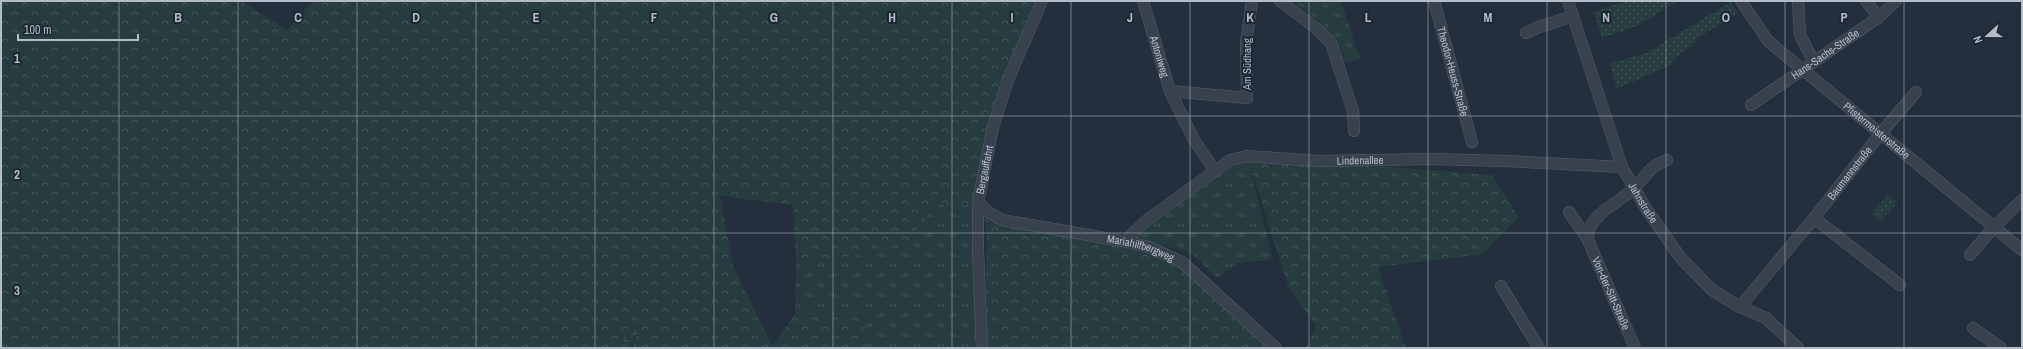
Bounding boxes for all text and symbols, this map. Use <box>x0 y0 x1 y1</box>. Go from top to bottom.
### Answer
text: B <box>174 9 182 26</box>
text: C <box>294 9 302 26</box>
text: D <box>412 9 420 26</box>
text: E <box>532 9 540 26</box>
text: F <box>651 9 658 26</box>
text: G <box>770 9 778 26</box>
text: H <box>888 9 896 26</box>
text: I <box>1011 9 1014 26</box>
text: J <box>1127 9 1133 26</box>
text: K <box>1246 9 1254 26</box>
text: L <box>1365 9 1372 26</box>
text: M <box>1484 9 1493 26</box>
text: N <box>1602 9 1610 26</box>
text: O <box>1722 9 1730 26</box>
text: P <box>1840 9 1848 26</box>
scale bar <box>18 16 138 42</box>
north arrow <box>1967 16 2007 56</box>
text: 100 m <box>24 22 51 38</box>
street label: Theodor-Heuss-Straße <box>1434 25 1472 118</box>
street label: Hans-Sachs-Straße <box>1788 26 1862 82</box>
street label: Antoniweg <box>1147 33 1173 79</box>
text: N <box>1970 34 1985 45</box>
street label: Am Südhang <box>1240 38 1254 91</box>
text: 1 <box>14 50 20 67</box>
street label: Pfistermeisterstraße <box>1841 99 1913 162</box>
street label: Baumannstraße <box>1824 143 1875 203</box>
street label: Bergauffahrt <box>973 144 996 195</box>
street label: Lindenallee <box>1337 153 1384 168</box>
text: 2 <box>14 166 20 183</box>
street label: Jahnstraße <box>1625 180 1661 226</box>
street label: Mariahilfbergweg <box>1106 231 1177 265</box>
street label: Von-der-Sitt-Straße <box>1589 255 1633 332</box>
text: 3 <box>14 282 20 299</box>

